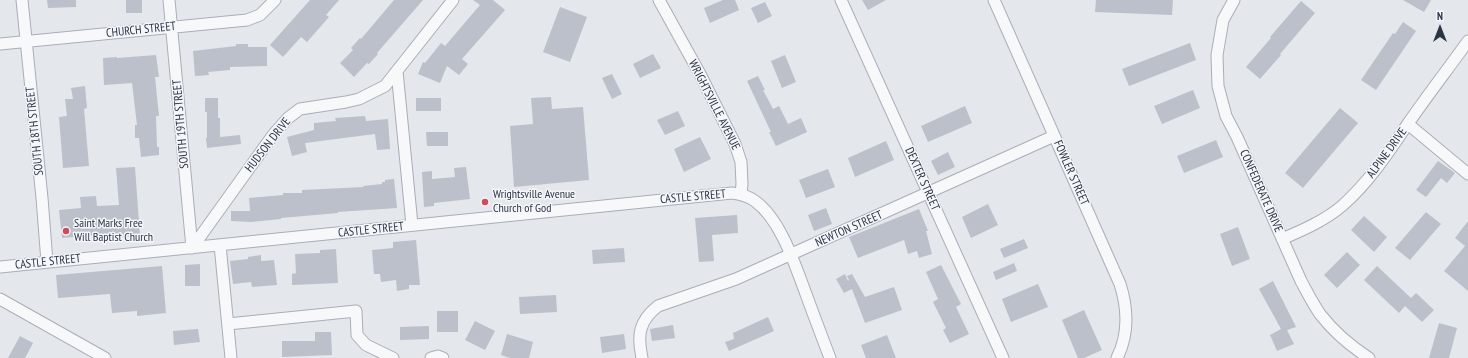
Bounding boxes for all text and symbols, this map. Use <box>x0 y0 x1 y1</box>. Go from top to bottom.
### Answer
north arrow <box>1420 8 1460 48</box>
text: N <box>1437 9 1443 23</box>
street label: CHURCH STREET <box>105 19 177 41</box>
street label: WRIGHTSVILLE AVENUE <box>685 58 743 152</box>
street label: SOUTH 19TH STREET <box>170 79 192 169</box>
street label: SOUTH 18TH STREET <box>23 86 47 176</box>
street label: HUDSON DRIVE <box>242 115 294 175</box>
street label: ALPINE DRIVE <box>1364 125 1410 181</box>
street label: FOWLER STREET <box>1050 138 1092 208</box>
street label: DEXTER STREET <box>902 145 942 213</box>
street label: CONFEDERATE DRIVE <box>1236 147 1286 235</box>
street label: CASTLE STREET <box>660 187 726 207</box>
place label: Wrightsville Avenue Church of God <box>493 188 575 216</box>
marker: Wrightsville Avenue Church of God <box>480 197 490 207</box>
street label: NEWTON STREET <box>813 208 885 250</box>
place label: Saint Marks Free Will Baptist Church <box>74 217 153 245</box>
street label: CASTLE STREET <box>337 219 405 241</box>
marker: Saint Marks Free Will Baptist Church <box>61 226 71 236</box>
street label: CASTLE STREET <box>14 251 82 273</box>

